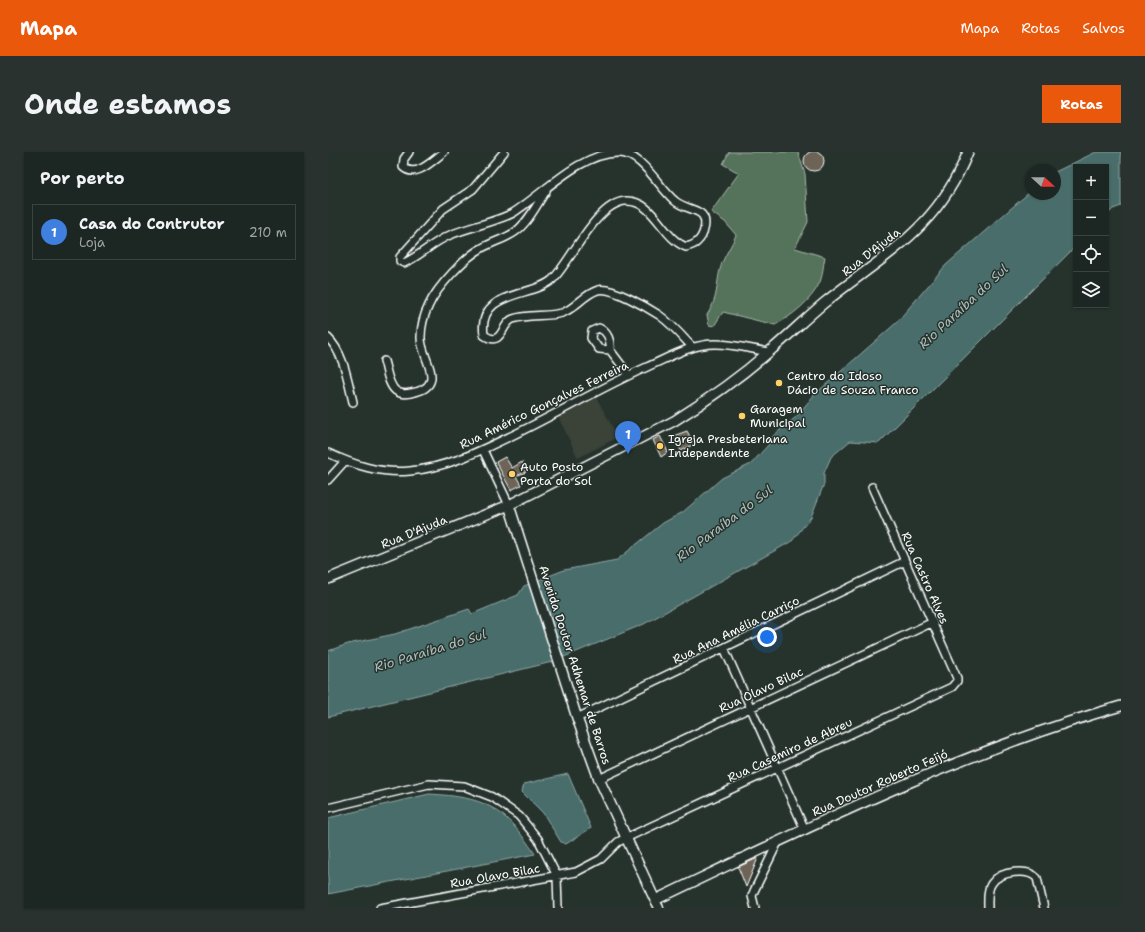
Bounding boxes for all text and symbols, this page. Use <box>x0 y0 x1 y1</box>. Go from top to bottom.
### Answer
text: Mapa <box>20 16 77 41</box>
text: Mapa <box>960 19 999 37</box>
text: Rotas <box>1021 19 1060 37</box>
text: Salvos <box>1082 19 1125 37</box>
text: Onde estamos <box>24 85 231 123</box>
button: Rotas <box>1042 85 1121 123</box>
north arrow <box>1025 164 1061 200</box>
map controls <box>1073 164 1109 308</box>
button: + <box>1073 164 1109 200</box>
text: Por perto <box>40 167 125 189</box>
button: − <box>1073 200 1109 236</box>
text: Casa do Contrutor <box>79 214 224 234</box>
text: 1 <box>51 224 57 241</box>
text: 210 m <box>249 224 287 241</box>
street label: Rua D'Ajuda <box>838 224 904 280</box>
text: Loja <box>79 234 105 251</box>
button: locate <box>1073 236 1109 272</box>
water label: Rio Paraíba do Sul <box>915 260 1012 352</box>
button: layers <box>1073 272 1109 308</box>
street label: Rua Américo Gonçalves Ferreira <box>457 357 631 453</box>
place label: Centro do Idoso Dácio de Souza Franco <box>787 368 918 398</box>
marker: Centro do Idoso Dácio de Souza Franco <box>774 378 784 388</box>
place label: Garagem Municipal <box>750 401 806 431</box>
marker: Garagem Municipal <box>737 411 747 421</box>
pin: 1 <box>615 421 641 454</box>
place label: Igreja Presbeteriana Independente <box>668 431 788 461</box>
marker: Igreja Presbeteriana Independente <box>655 441 665 451</box>
place label: Auto Posto Porta do Sol <box>520 459 592 489</box>
marker: Auto Posto Porta do Sol <box>507 469 517 479</box>
water label: Rio Paraíba do Sul <box>673 481 776 565</box>
street label: Rua D'Ajuda <box>379 511 450 553</box>
street label: Rua Castro Alves <box>898 529 952 627</box>
street label: Avenida Doutor Adhemar de Barros <box>535 563 615 767</box>
street label: Rua Ana Amélia Carriço <box>670 592 802 668</box>
water label: Rio Paraíba do Sul <box>372 625 488 676</box>
your location <box>757 627 777 647</box>
street label: Rua Olavo Bilac <box>716 664 806 716</box>
street label: Rua Casemiro de Abreu <box>725 714 855 786</box>
street label: Rua Doutor Roberto Feijó <box>810 746 950 820</box>
street label: Rua Olavo Bilac <box>449 860 541 892</box>

